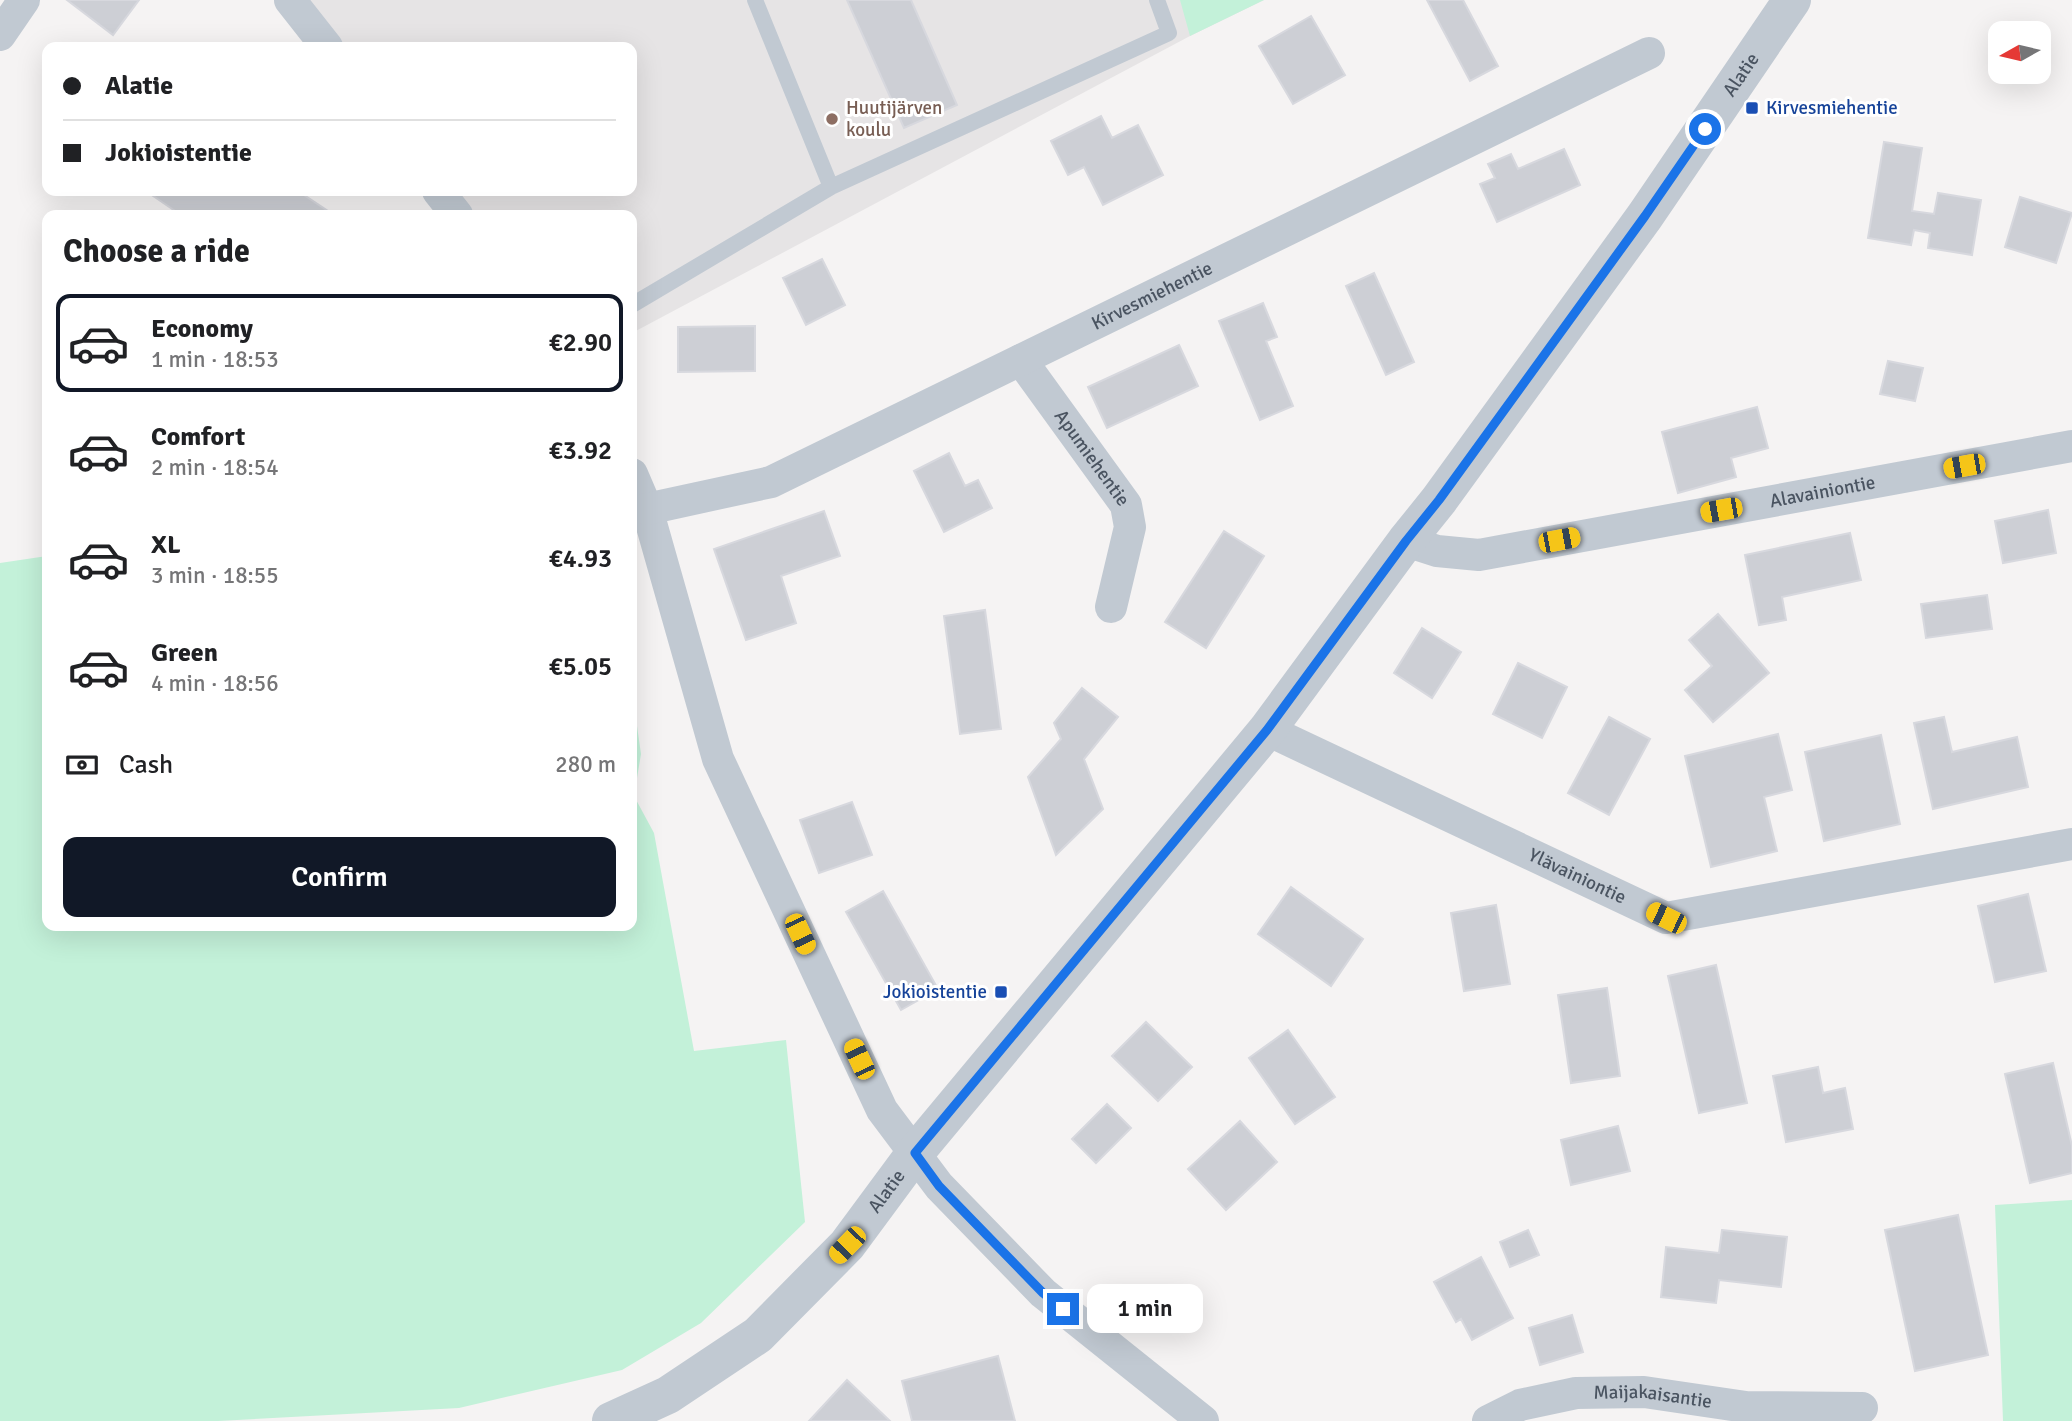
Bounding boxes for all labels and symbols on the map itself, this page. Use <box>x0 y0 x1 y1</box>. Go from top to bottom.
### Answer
north arrow <box>1988 21 2051 84</box>
street label: Alatie <box>1718 48 1765 101</box>
place label: Huutijärven koulu <box>846 96 942 142</box>
place label: Kirvesmiehentie <box>1766 96 1898 120</box>
marker: Kirvesmiehentie <box>1744 100 1760 116</box>
marker: Huutijärven koulu <box>824 111 840 127</box>
route start <box>1689 113 1721 145</box>
street label: Kirvesmiehentie <box>1088 256 1217 336</box>
street label: Apumiehentie <box>1049 405 1135 511</box>
car <box>1942 452 1987 480</box>
street label: Alavainiontie <box>1768 470 1877 513</box>
car <box>1699 496 1744 524</box>
car <box>1537 526 1582 554</box>
street label: Ylävainiontie <box>1525 843 1630 909</box>
car <box>1643 899 1690 937</box>
car <box>782 911 819 957</box>
place label: Jokioistentie <box>883 980 987 1004</box>
marker: Jokioistentie <box>993 984 1009 1000</box>
car <box>841 1036 878 1082</box>
street label: Alatie <box>863 1165 910 1218</box>
car <box>825 1223 870 1267</box>
callout: 1 min <box>1088 1284 1203 1334</box>
route end <box>1047 1293 1079 1325</box>
street label: Maijakaisantie <box>1593 1380 1714 1414</box>

